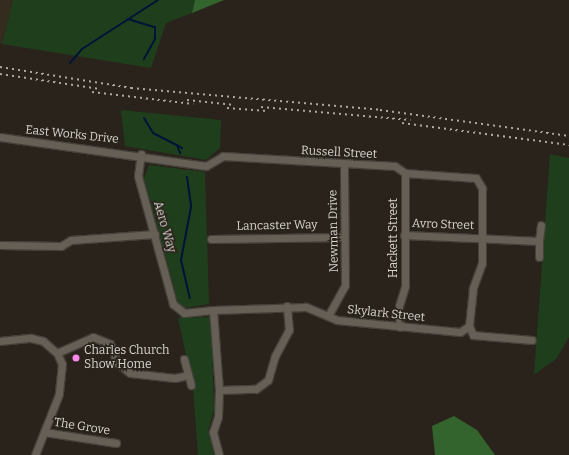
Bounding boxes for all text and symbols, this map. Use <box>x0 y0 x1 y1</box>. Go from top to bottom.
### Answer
street label: East Works Drive <box>25 123 119 147</box>
street label: Russell Street <box>300 144 378 162</box>
street label: Newman Drive <box>326 190 342 272</box>
street label: Hackett Street <box>387 198 401 278</box>
street label: Aero Way <box>150 200 178 254</box>
street label: Avro Street <box>412 217 474 233</box>
street label: Lancaster Way <box>236 218 318 234</box>
street label: Skylark Street <box>346 303 426 325</box>
place label: Charles Church Show Home <box>84 344 169 372</box>
marker: Charles Church Show Home <box>71 353 81 363</box>
street label: The Grove <box>53 415 111 439</box>

